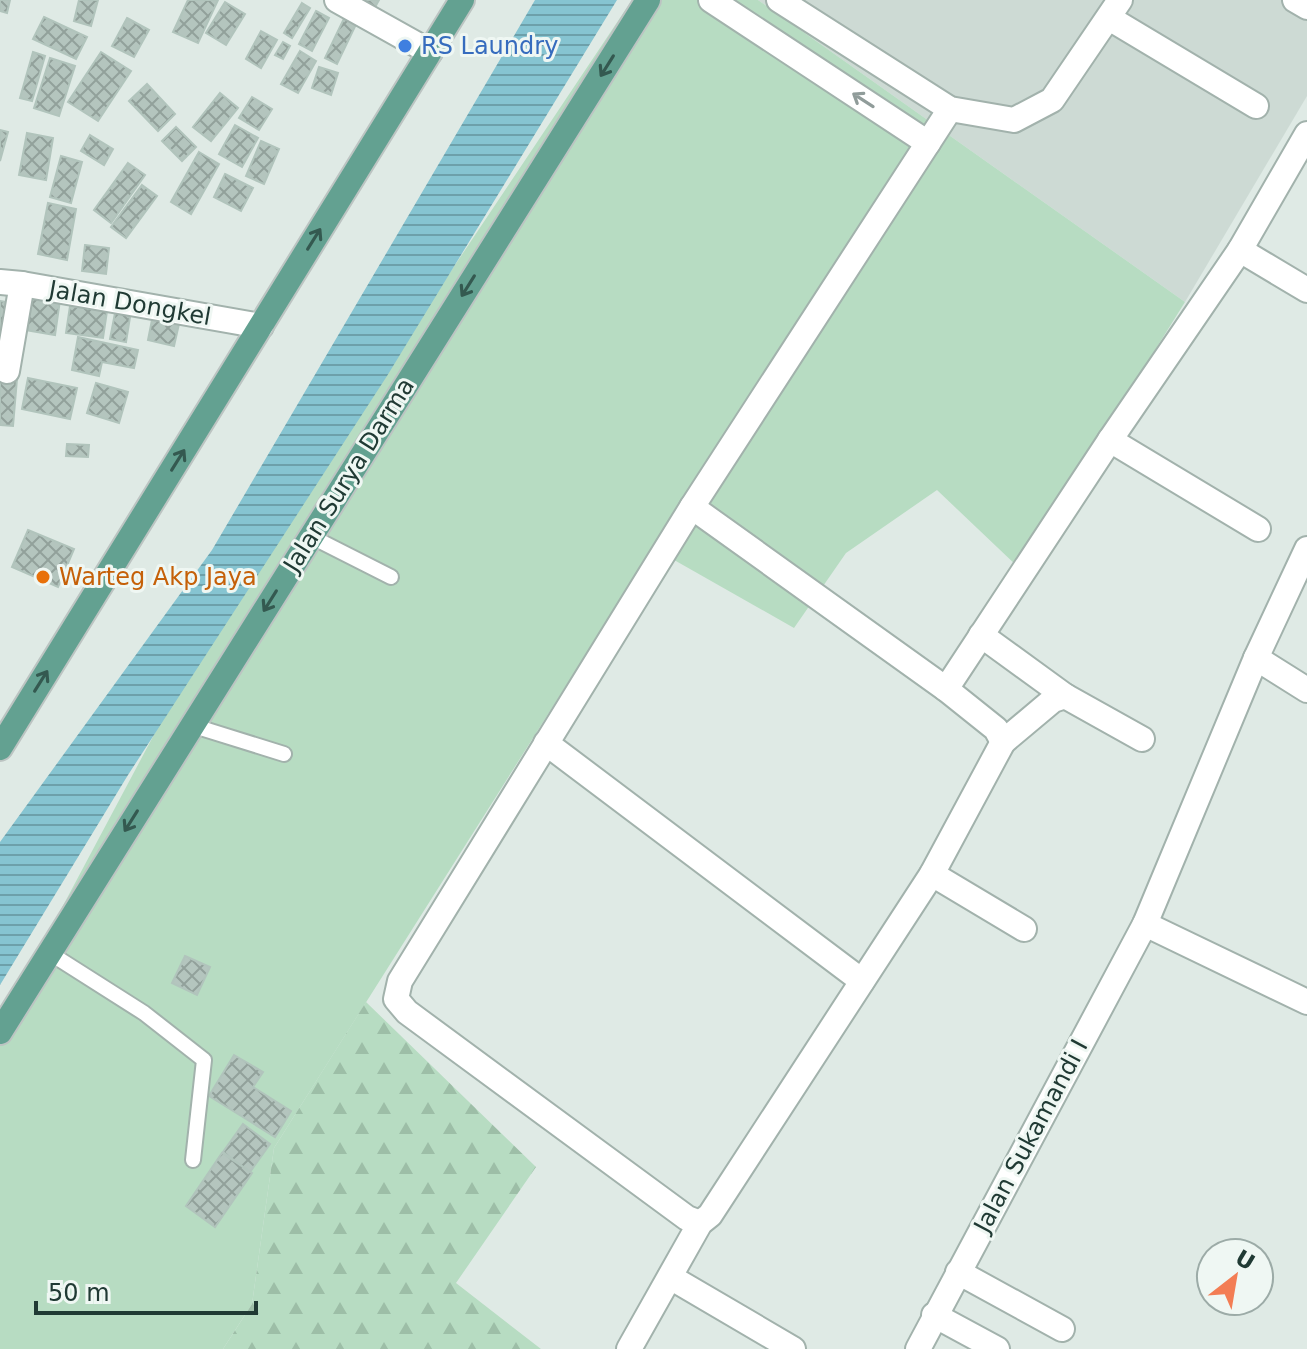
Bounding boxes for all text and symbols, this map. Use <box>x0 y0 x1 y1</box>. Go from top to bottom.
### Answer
place label: RS Laundry <box>421 32 558 60</box>
marker: RS Laundry <box>396 37 414 55</box>
one-way arrow <box>598 54 614 77</box>
one-way arrow <box>852 92 875 108</box>
one-way arrow <box>307 228 323 251</box>
one-way arrow <box>460 274 476 297</box>
street label: Jalan Dongkel <box>45 275 213 331</box>
street label: Jalan Surya Darma <box>277 373 420 579</box>
one-way arrow <box>170 449 186 472</box>
place label: Warteg Akp Jaya <box>59 563 257 591</box>
marker: Warteg Akp Jaya <box>34 568 52 586</box>
one-way arrow <box>261 589 277 612</box>
one-way arrow <box>33 671 49 693</box>
one-way arrow <box>123 809 139 831</box>
street label: Jalan Sukamandi I <box>967 1035 1094 1239</box>
north arrow <box>1195 1237 1275 1317</box>
text: U <box>1231 1245 1259 1276</box>
scale bar <box>36 1265 256 1315</box>
text: 50 m <box>48 1279 110 1307</box>

